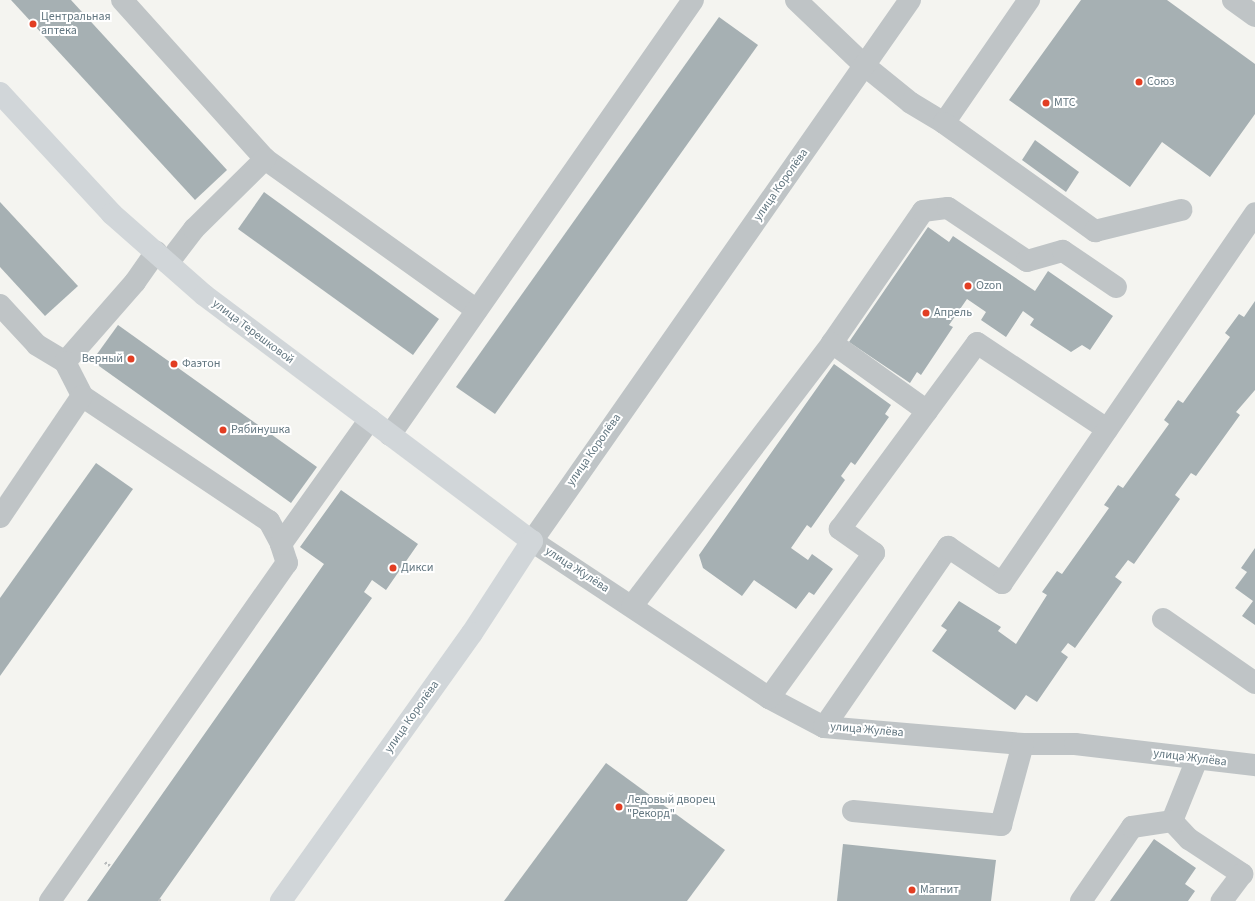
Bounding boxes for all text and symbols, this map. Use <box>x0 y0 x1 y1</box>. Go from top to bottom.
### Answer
place label: Центральная аптека <box>41 10 111 38</box>
marker: Центральная аптека <box>28 19 38 29</box>
place label: Союз <box>1147 75 1174 89</box>
marker: Союз <box>1134 77 1144 87</box>
place label: МТС <box>1054 96 1076 110</box>
marker: МТС <box>1041 98 1051 108</box>
street label: улица Королёва <box>751 146 811 224</box>
place label: Ozon <box>976 279 1002 293</box>
marker: Ozon <box>963 281 973 291</box>
street label: улица Терешковой <box>209 297 297 367</box>
place label: Апрель <box>934 306 972 320</box>
marker: Апрель <box>921 308 931 318</box>
place label: Верный <box>82 352 123 366</box>
marker: Верный <box>126 354 136 364</box>
place label: Фаэтон <box>182 357 220 371</box>
marker: Фаэтон <box>169 359 179 369</box>
street label: улица Королёва <box>564 411 624 489</box>
place label: Рябинушка <box>231 423 290 437</box>
marker: Рябинушка <box>218 425 228 435</box>
street label: улица Жулёва <box>542 544 612 596</box>
place label: Дикси <box>401 561 434 575</box>
marker: Дикси <box>388 563 398 573</box>
street label: улица Королёва <box>382 678 442 756</box>
street label: улица Жулёва <box>830 720 904 740</box>
street label: улица Жулёва <box>1153 746 1227 770</box>
place label: Ледовый дворец "Рекорд" <box>627 793 715 821</box>
marker: Ледовый дворец "Рекорд" <box>614 802 624 812</box>
place label: Магнит <box>920 883 959 897</box>
marker: Магнит <box>907 885 917 895</box>

